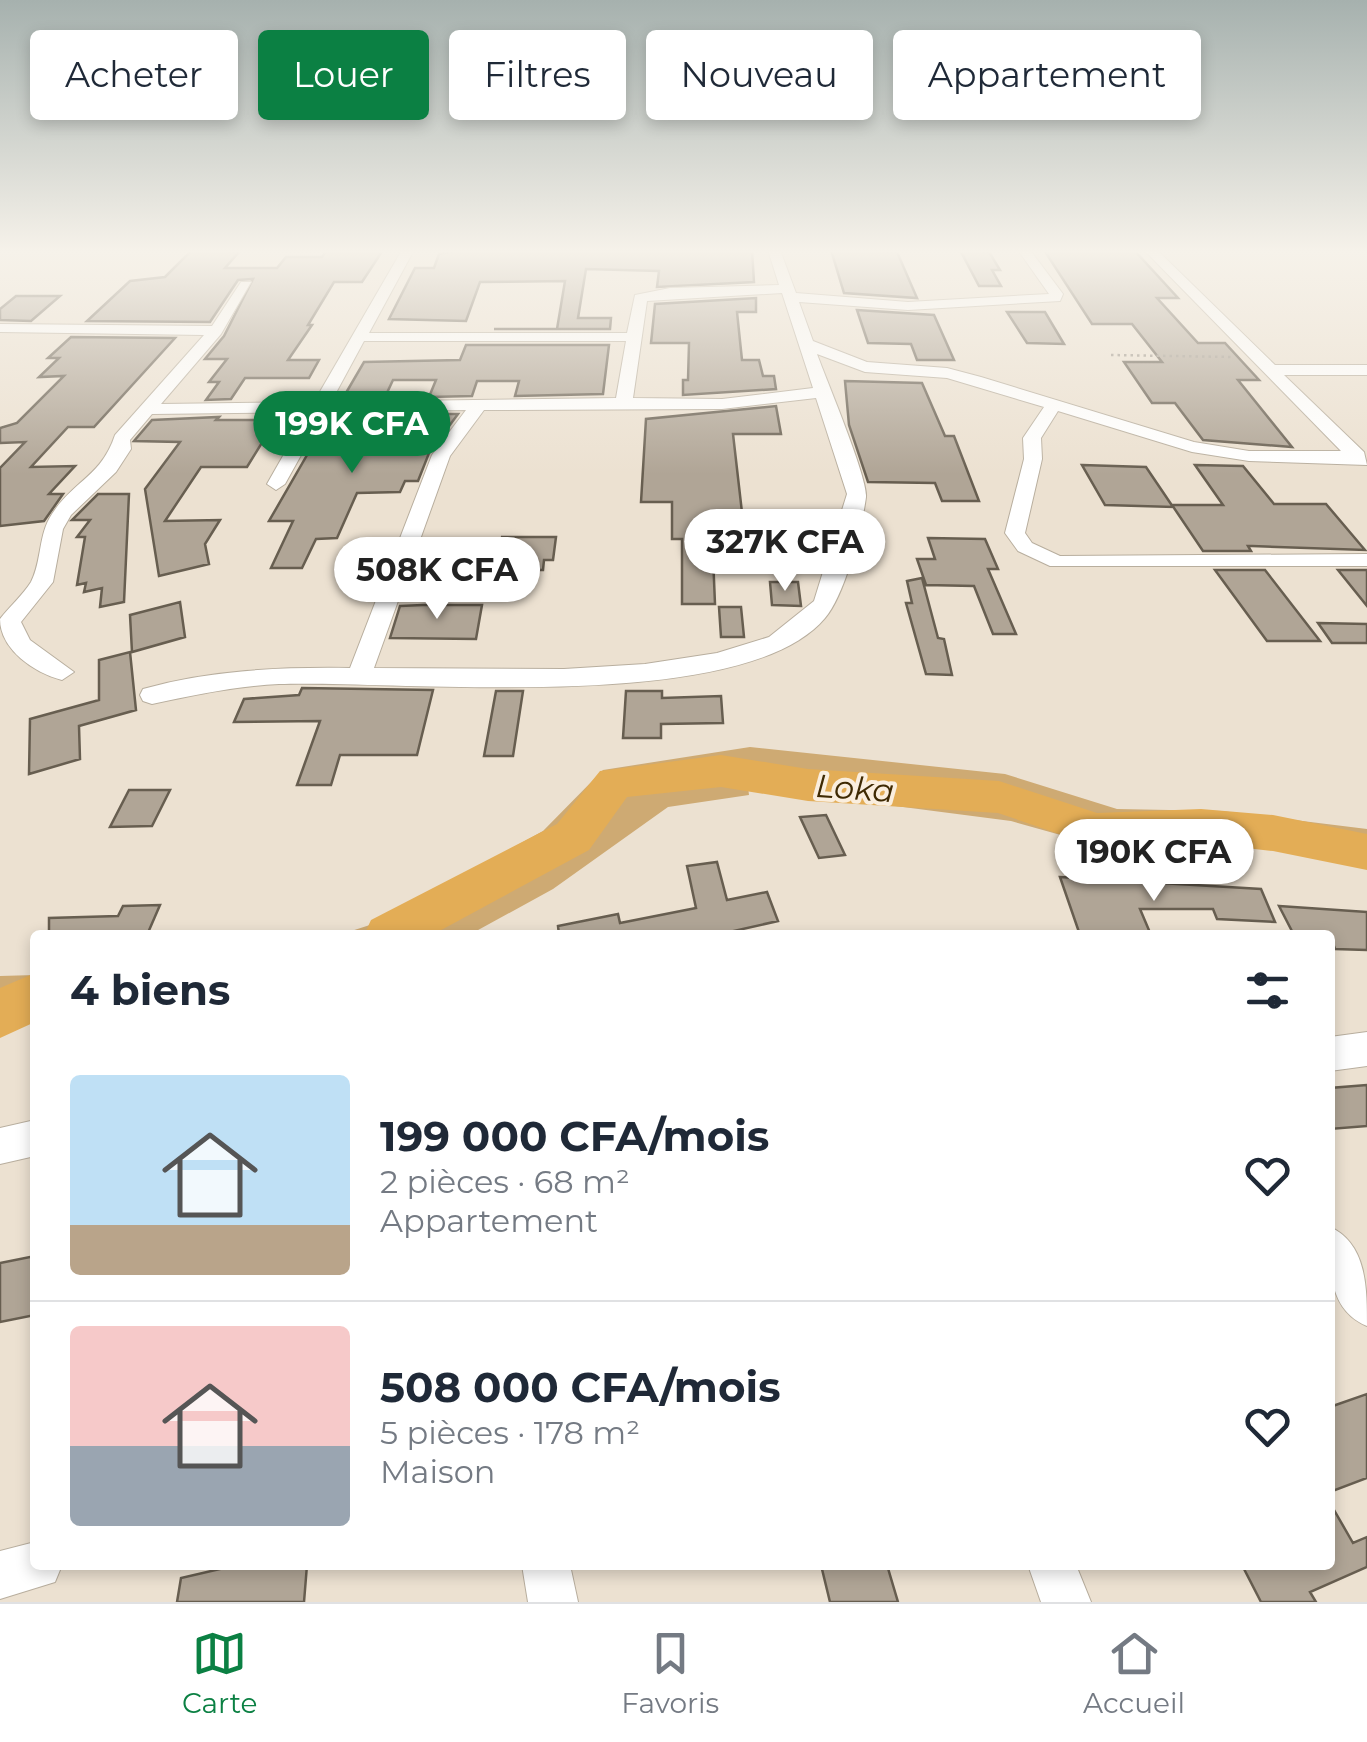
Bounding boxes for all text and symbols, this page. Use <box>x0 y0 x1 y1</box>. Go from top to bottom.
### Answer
chip: Acheter <box>30 30 238 120</box>
chip: Louer <box>258 30 429 120</box>
chip: Filtres <box>449 30 626 120</box>
chip: Nouveau <box>646 30 873 120</box>
chip: Appartement <box>893 30 1201 120</box>
pin: 199K CFA <box>249 391 455 476</box>
text: 199K CFA <box>275 404 429 443</box>
pin: 327K CFA <box>682 509 888 594</box>
text: 327K CFA <box>706 522 864 561</box>
pin: 508K CFA <box>334 537 540 622</box>
text: 508K CFA <box>356 550 518 589</box>
water label: Loka <box>814 766 896 810</box>
pin: 190K CFA <box>1051 819 1257 904</box>
text: 190K CFA <box>1077 832 1231 871</box>
icon: filters <box>1240 963 1295 1018</box>
text: 4 biens <box>70 964 230 1016</box>
text: 199 000 CFA/mois <box>380 1110 769 1162</box>
icon: home <box>150 1115 270 1235</box>
icon: heart <box>1240 1148 1295 1203</box>
text: 2 pièces · 68 m² <box>380 1162 630 1201</box>
text: Appartement <box>380 1201 598 1240</box>
text: 508 000 CFA/mois <box>380 1361 781 1413</box>
icon: home <box>150 1366 270 1486</box>
icon: heart <box>1240 1399 1295 1454</box>
text: 5 pièces · 178 m² <box>380 1413 640 1452</box>
text: Maison <box>380 1452 495 1491</box>
tab: Carte <box>182 1626 257 1720</box>
tab: Favoris <box>621 1626 719 1720</box>
tab: Accueil <box>1083 1626 1185 1720</box>

